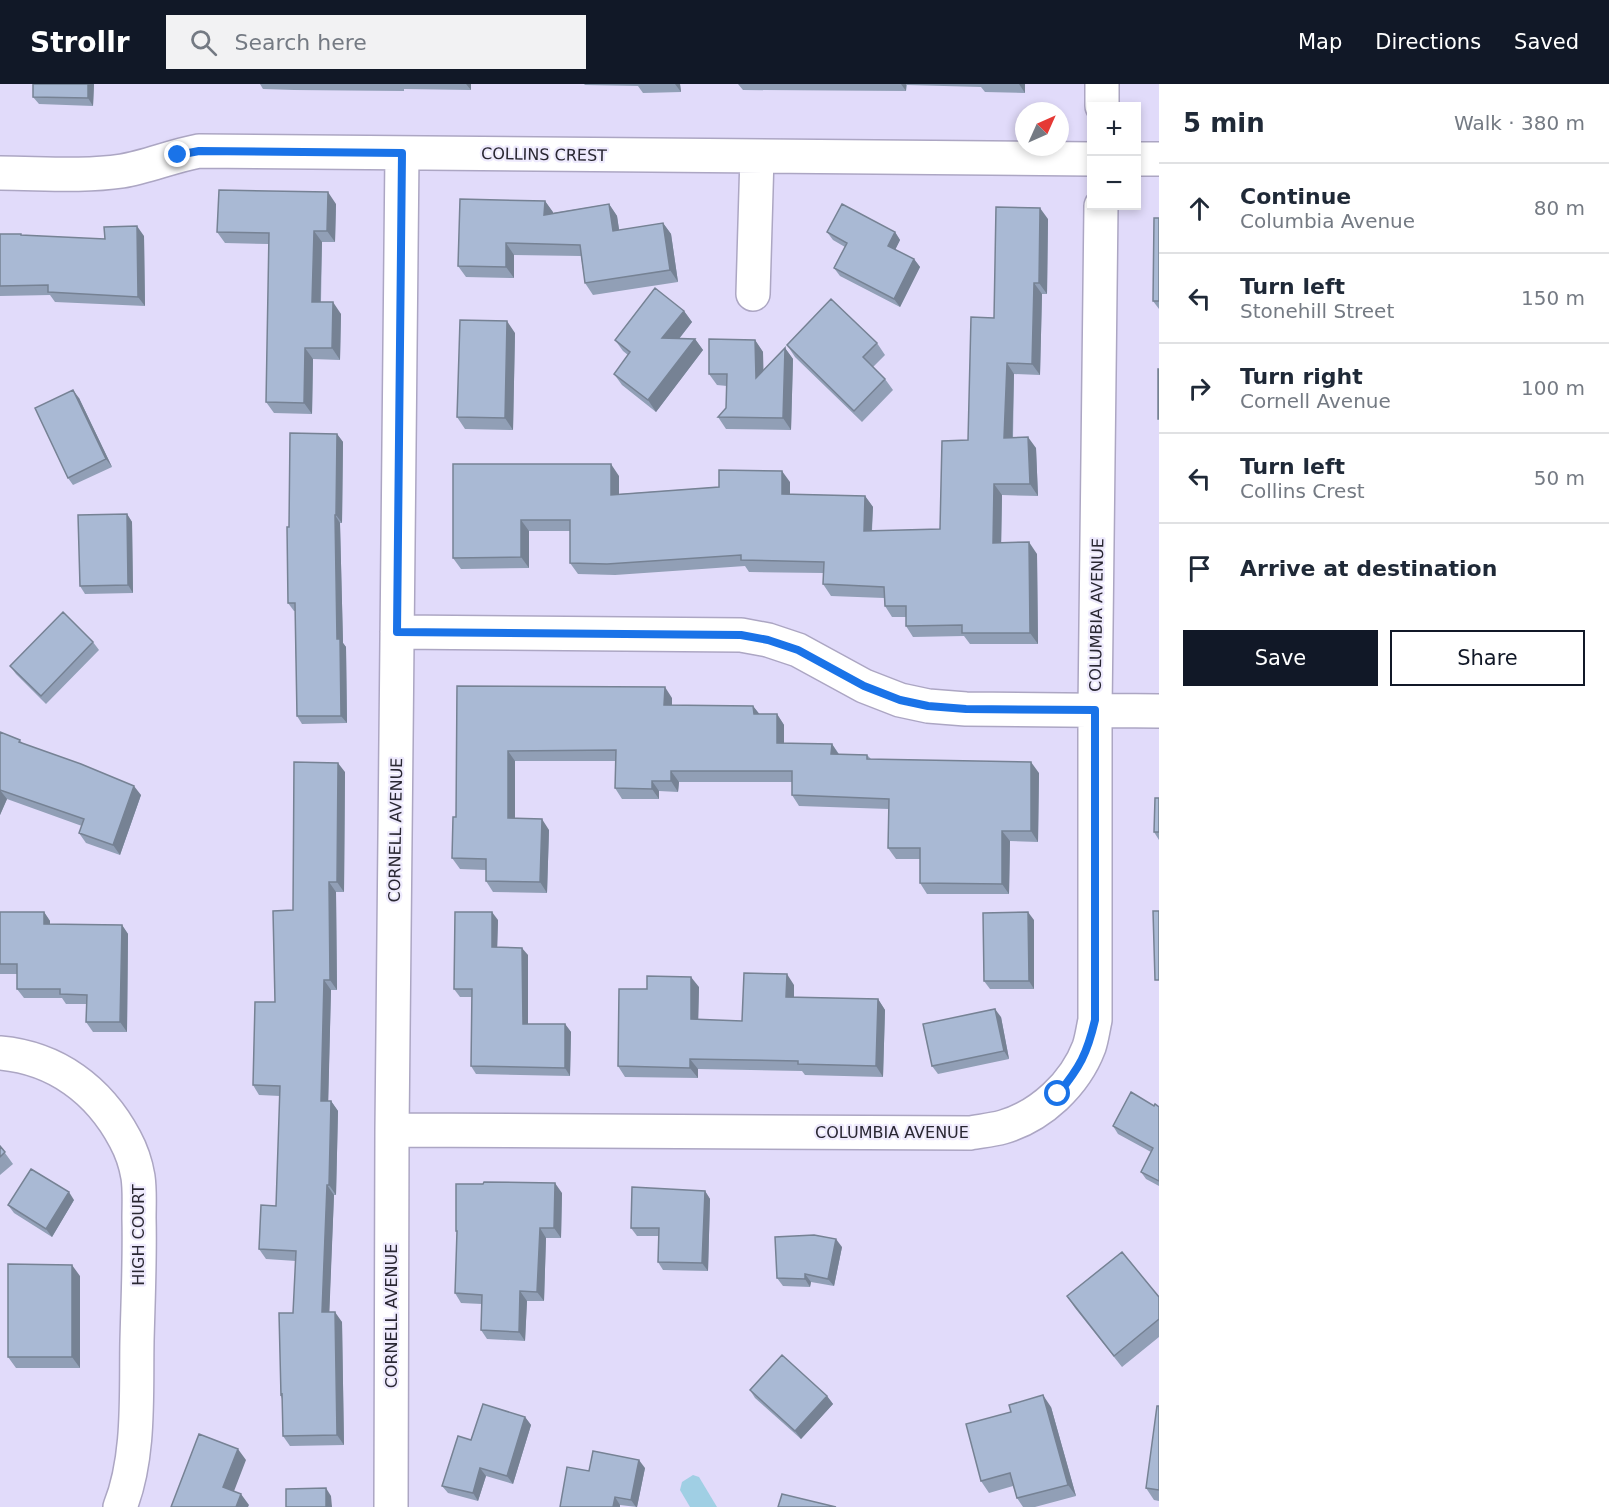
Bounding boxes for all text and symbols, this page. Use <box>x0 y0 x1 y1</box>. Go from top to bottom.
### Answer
search box <box>166 15 586 69</box>
text: Strollr <box>30 26 130 59</box>
icon: search <box>187 26 220 59</box>
text: Search here <box>235 30 367 55</box>
text: Map <box>1298 30 1342 54</box>
text: Directions <box>1375 30 1481 54</box>
text: Saved <box>1514 30 1579 54</box>
north arrow <box>1015 102 1069 156</box>
map controls <box>1087 102 1141 210</box>
button: + <box>1087 102 1141 156</box>
text: 5 min <box>1183 108 1265 138</box>
text: Walk · 380 m <box>1454 111 1585 135</box>
route end <box>164 141 190 167</box>
street label: COLLINS CREST <box>481 144 607 165</box>
button: − <box>1087 156 1141 210</box>
text: Continue <box>1240 184 1351 209</box>
icon: ahead <box>1183 192 1216 225</box>
text: 80 m <box>1534 196 1585 220</box>
text: Columbia Avenue <box>1240 209 1415 233</box>
text: Turn left <box>1240 274 1345 299</box>
icon: left <box>1183 282 1216 315</box>
text: 150 m <box>1521 286 1585 310</box>
text: Stonehill Street <box>1240 299 1394 323</box>
text: Turn right <box>1240 364 1363 389</box>
icon: right <box>1183 372 1216 405</box>
text: 100 m <box>1521 376 1585 400</box>
text: Cornell Avenue <box>1240 389 1391 413</box>
text: Turn left <box>1240 454 1345 479</box>
icon: left <box>1183 462 1216 495</box>
text: 50 m <box>1534 466 1585 490</box>
text: Collins Crest <box>1240 479 1365 503</box>
street label: COLUMBIA AVENUE <box>1086 538 1107 692</box>
icon: arrive <box>1183 552 1216 585</box>
text: Arrive at destination <box>1240 556 1497 581</box>
button: Save <box>1183 630 1378 686</box>
button: Share <box>1390 630 1585 686</box>
street label: CORNELL AVENUE <box>385 758 406 902</box>
route start <box>1044 1080 1070 1106</box>
street label: COLUMBIA AVENUE <box>815 1123 969 1142</box>
street label: HIGH COURT <box>129 1184 148 1286</box>
street label: CORNELL AVENUE <box>382 1244 401 1388</box>

